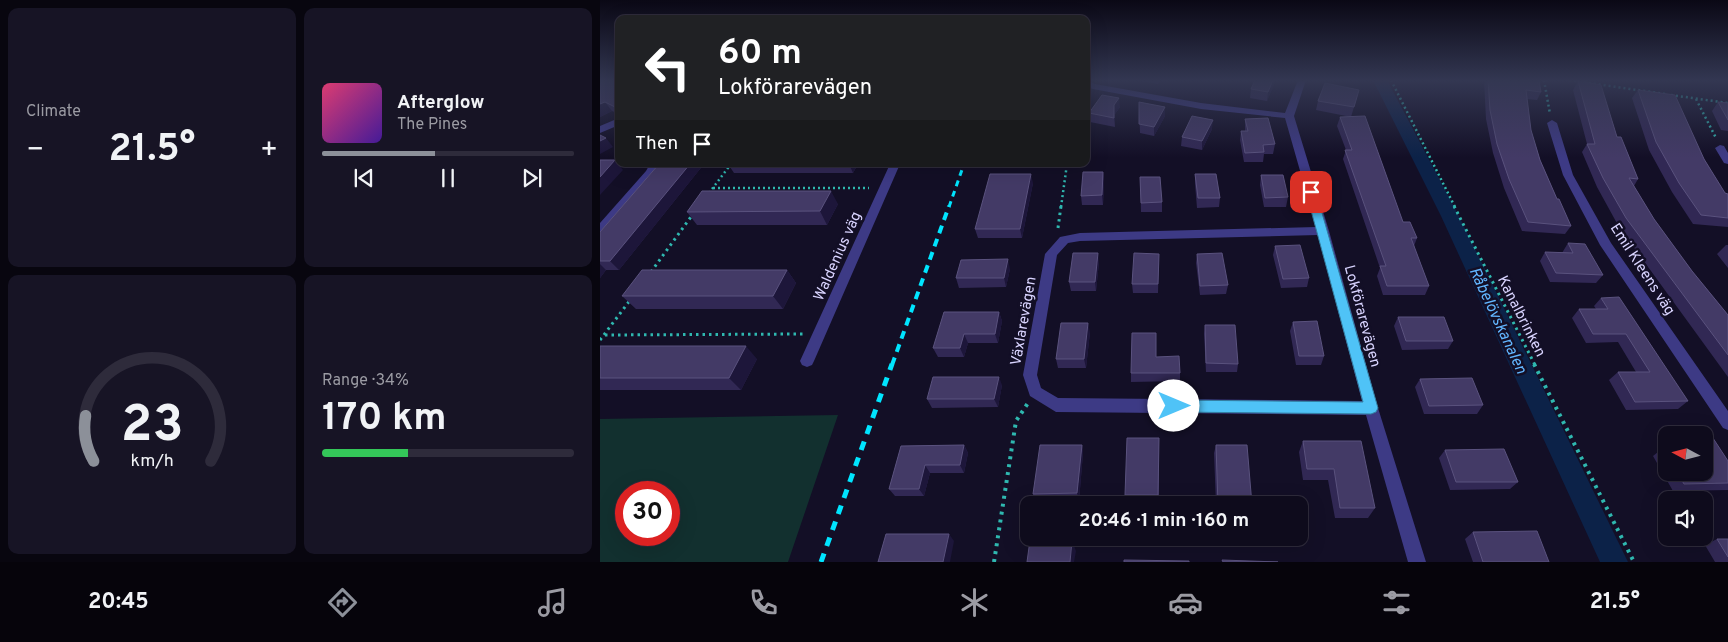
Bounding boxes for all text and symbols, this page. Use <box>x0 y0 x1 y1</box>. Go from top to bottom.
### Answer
text: 60 m <box>718 32 802 76</box>
icon: left <box>635 35 700 100</box>
text: Lokförarevägen <box>718 75 872 102</box>
text: Afterglow <box>397 91 485 115</box>
text: Climate <box>26 102 81 122</box>
text: The Pines <box>397 115 467 135</box>
text: 21.5° <box>109 126 195 175</box>
icon: arrive <box>688 130 716 158</box>
text: Then <box>635 132 678 156</box>
text: − <box>26 133 44 169</box>
text: + <box>260 133 278 169</box>
icon: previous <box>350 164 378 192</box>
icon: pause <box>434 164 462 192</box>
icon: next <box>518 164 546 192</box>
pin <box>1290 171 1332 213</box>
icon: arrive <box>1297 178 1325 206</box>
street label: Waldenius väg <box>810 209 867 304</box>
street label: Emil Kleens väg <box>1605 220 1679 319</box>
street label: Lokförarevägen <box>1339 263 1384 370</box>
water label: Råbelövskanalen <box>1464 264 1531 378</box>
street label: Kanalbrinken <box>1492 273 1549 360</box>
street label: Växlarevägen <box>1007 275 1042 367</box>
text: Range · 34% <box>322 371 409 391</box>
position arrow <box>1147 379 1199 431</box>
text: 23 <box>121 394 183 460</box>
text: 170 km <box>322 395 447 444</box>
north arrow <box>1658 426 1712 481</box>
map controls <box>1658 426 1713 546</box>
text: km/h <box>130 450 174 473</box>
speed limit sign: 30 <box>615 481 680 546</box>
button: sound <box>1658 491 1713 546</box>
text: 20:46 · 1 min · 160 m <box>1079 509 1249 533</box>
icon: directions <box>325 585 360 620</box>
icon: music <box>535 585 570 620</box>
icon: phone <box>746 585 781 620</box>
icon: climate <box>957 585 992 620</box>
icon: car <box>1168 585 1203 620</box>
icon: filters <box>1379 585 1414 620</box>
text: 20:45 <box>88 589 149 616</box>
text: 21.5° <box>1590 589 1640 616</box>

